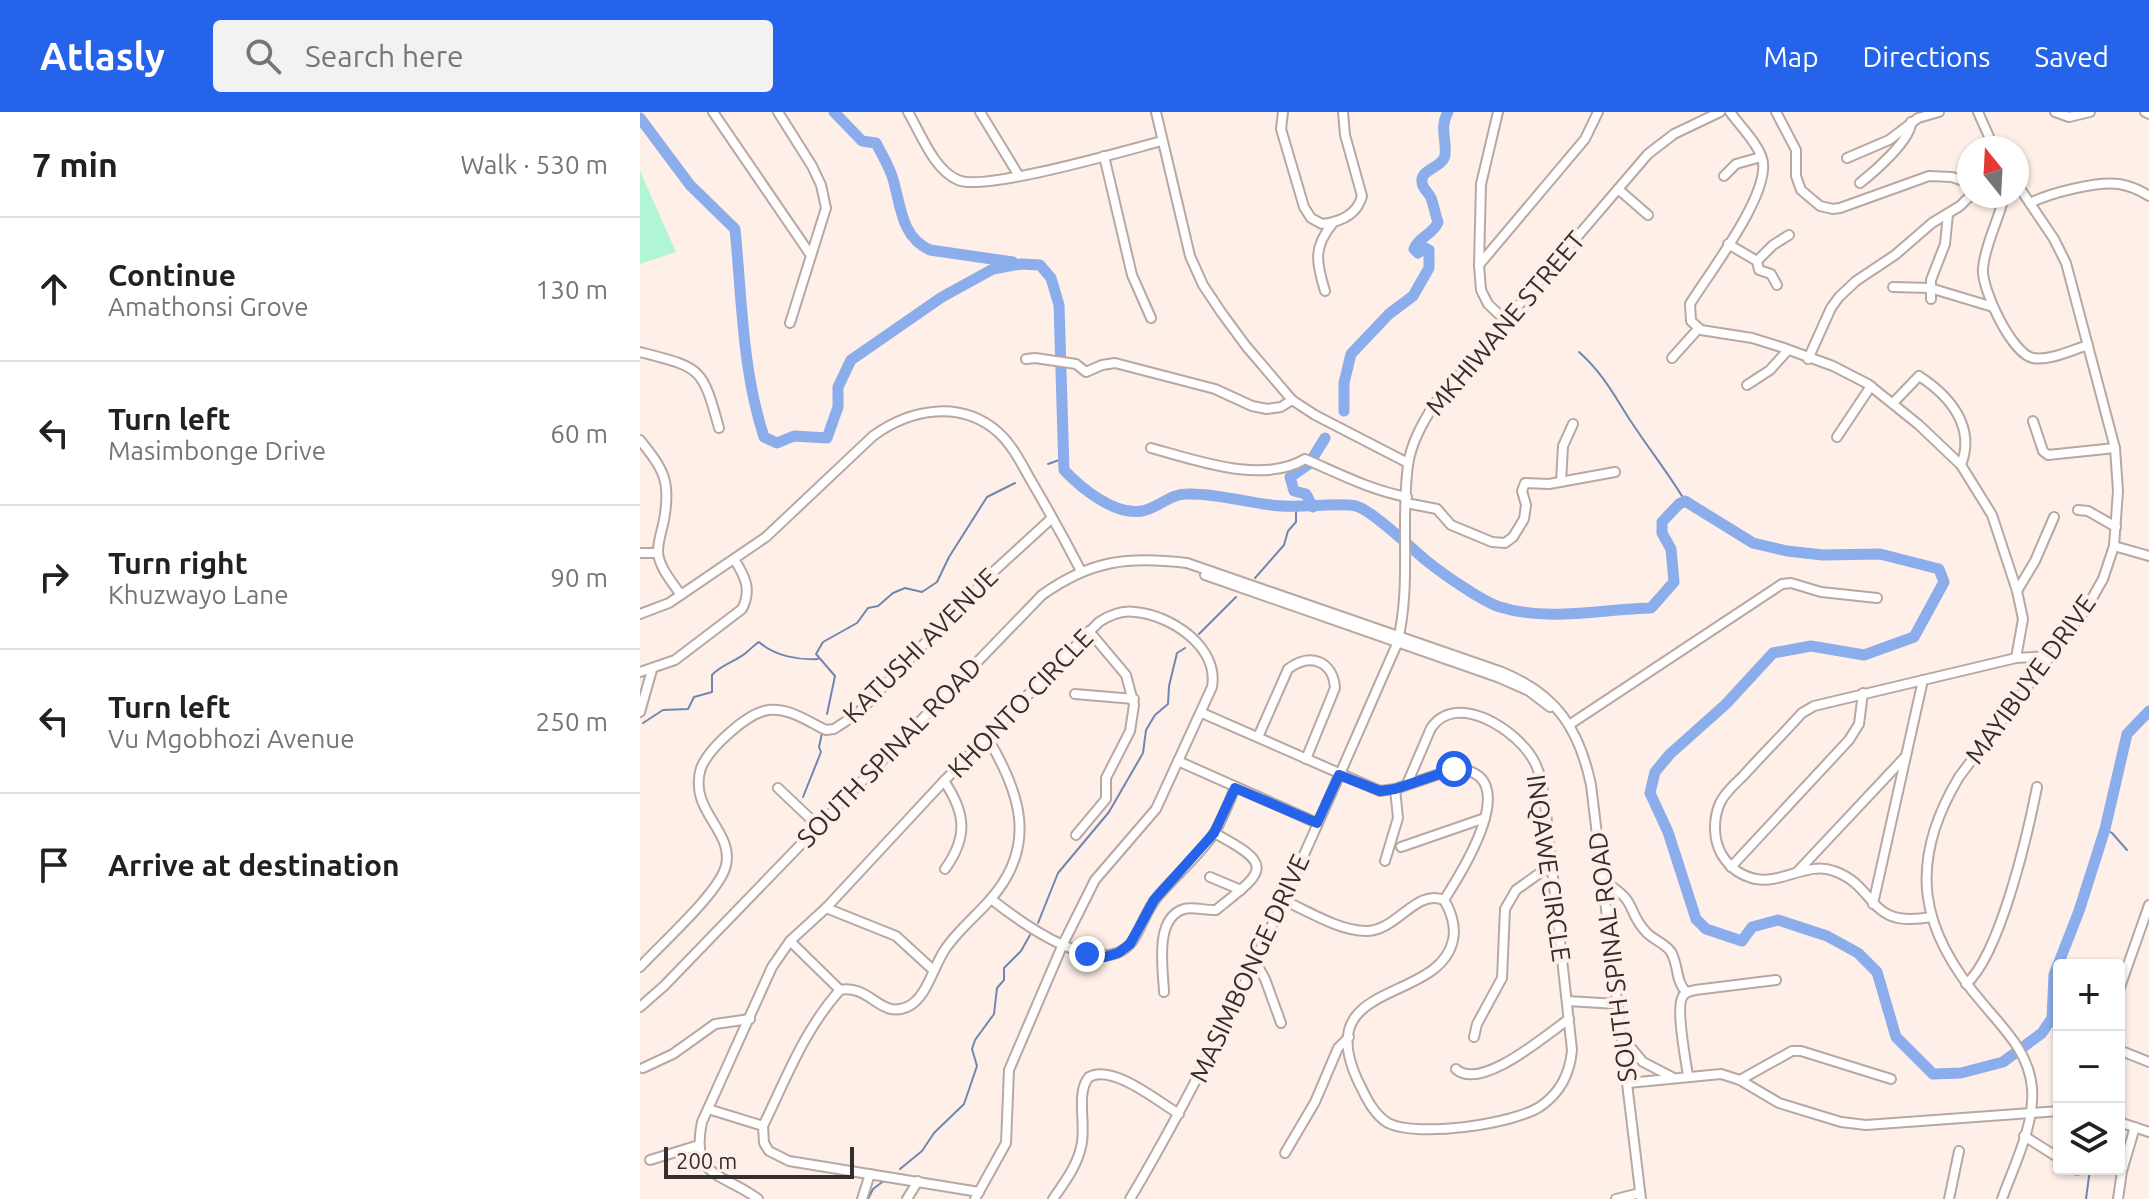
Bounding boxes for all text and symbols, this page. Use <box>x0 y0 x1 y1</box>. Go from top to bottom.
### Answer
search box <box>213 20 773 92</box>
icon: search <box>241 34 285 78</box>
text: Atlasly <box>40 35 165 77</box>
text: Search here <box>305 39 464 73</box>
text: Map <box>1763 41 1819 72</box>
text: Directions <box>1863 41 1990 72</box>
text: Saved <box>2034 41 2109 72</box>
north arrow <box>1957 136 2029 208</box>
text: 7 min <box>32 145 118 183</box>
text: Walk · 530 m <box>460 150 608 179</box>
street label: MKHIWANE STREET <box>1420 225 1590 421</box>
text: Continue <box>108 258 236 292</box>
icon: ahead <box>32 267 76 311</box>
text: 130 m <box>536 275 608 304</box>
text: Amathonsi Grove <box>108 292 309 321</box>
text: Turn left <box>108 402 230 436</box>
icon: left <box>32 411 76 455</box>
text: 60 m <box>550 419 608 448</box>
text: Masimbonge Drive <box>108 436 326 465</box>
text: Turn right <box>108 546 248 580</box>
icon: right <box>32 555 76 599</box>
street label: KATUSHI AVENUE <box>837 562 1003 728</box>
text: 90 m <box>550 563 608 592</box>
text: Khuzwayo Lane <box>108 580 289 609</box>
street label: MAYIBUYE DRIVE <box>1959 589 2101 769</box>
street label: KHONTO CIRCLE <box>942 623 1098 783</box>
street label: SOUTH SPINAL ROAD <box>791 651 987 853</box>
text: Turn left <box>108 690 230 724</box>
icon: left <box>32 699 76 743</box>
text: 250 m <box>536 707 608 736</box>
text: Vu Mgobhozi Avenue <box>108 724 355 753</box>
route start <box>1436 751 1472 787</box>
street label: INQAWE CIRCLE <box>1522 773 1576 963</box>
street label: SOUTH SPINAL ROAD <box>1582 830 1642 1084</box>
icon: arrive <box>32 843 76 887</box>
text: Arrive at destination <box>108 848 400 882</box>
street label: MASIMBONGE DRIVE <box>1183 849 1315 1087</box>
route end <box>1069 936 1105 972</box>
map controls <box>2053 959 2125 1175</box>
button: + <box>2053 959 2125 1031</box>
button: − <box>2053 1031 2125 1103</box>
button: layers <box>2053 1103 2125 1175</box>
scale bar <box>664 1143 854 1179</box>
text: 200 m <box>676 1148 737 1173</box>

